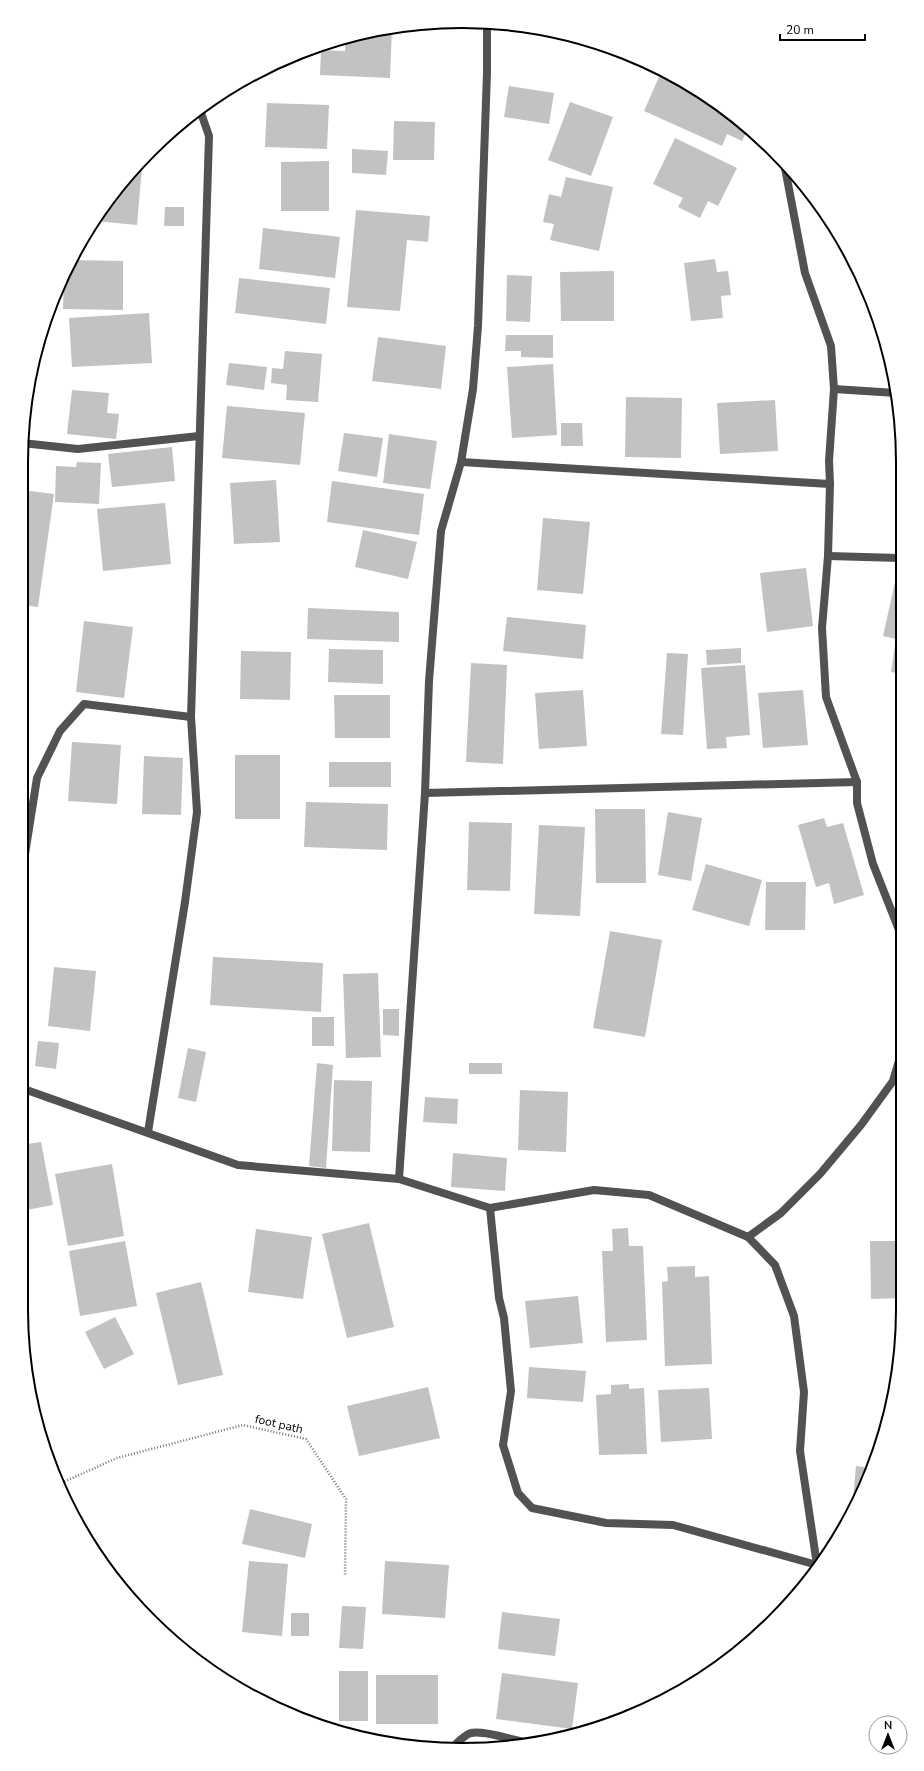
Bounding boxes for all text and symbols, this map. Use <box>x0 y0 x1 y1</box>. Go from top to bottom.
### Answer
scale bar <box>780 16 865 42</box>
text: 20 m <box>786 22 814 38</box>
street label: foot path <box>253 1411 305 1437</box>
north arrow <box>868 1715 908 1755</box>
text: N <box>884 1718 892 1733</box>

